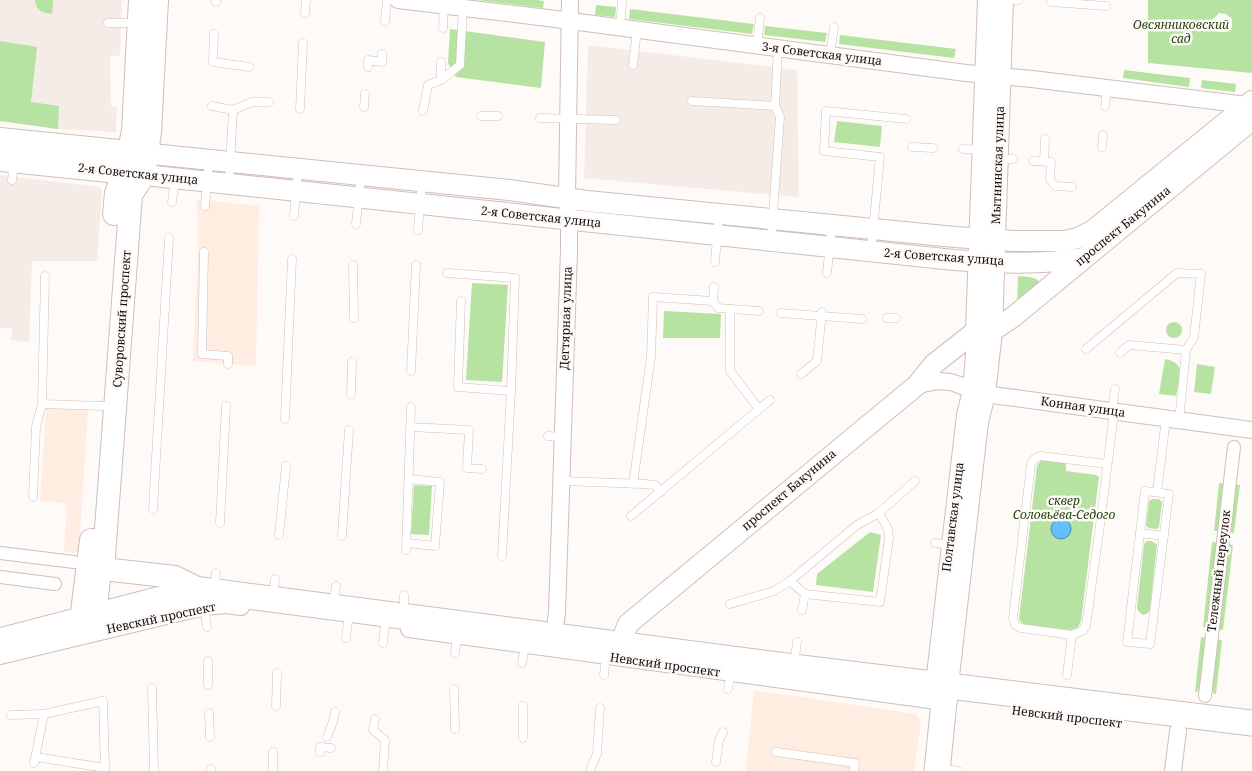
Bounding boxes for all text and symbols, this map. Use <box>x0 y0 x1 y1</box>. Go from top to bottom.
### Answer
park label: Овсянниковский сад <box>1133 16 1229 47</box>
street label: 3-я Советская улица <box>761 38 883 69</box>
street label: Мытнинская улица <box>987 105 1008 225</box>
street label: 2-я Советская улица <box>77 159 199 188</box>
street label: проспект Бакунина <box>1071 182 1174 270</box>
street label: 2-я Советская улица <box>480 202 602 231</box>
street label: 2-я Советская улица <box>883 244 1005 269</box>
street label: Суворовский проспект <box>108 249 135 388</box>
street label: Дегтярная улица <box>555 266 576 370</box>
street label: Конная улица <box>1040 392 1127 421</box>
street label: проспект Бакунина <box>738 445 840 534</box>
street label: Полтавская улица <box>937 461 968 573</box>
park label: сквер Соловьёва-Седого <box>1013 492 1115 523</box>
street label: Тележный переулок <box>1203 508 1235 633</box>
street label: Невский проспект <box>105 598 218 637</box>
street label: Невский проспект <box>609 648 722 681</box>
street label: Невский проспект <box>1011 701 1124 732</box>

